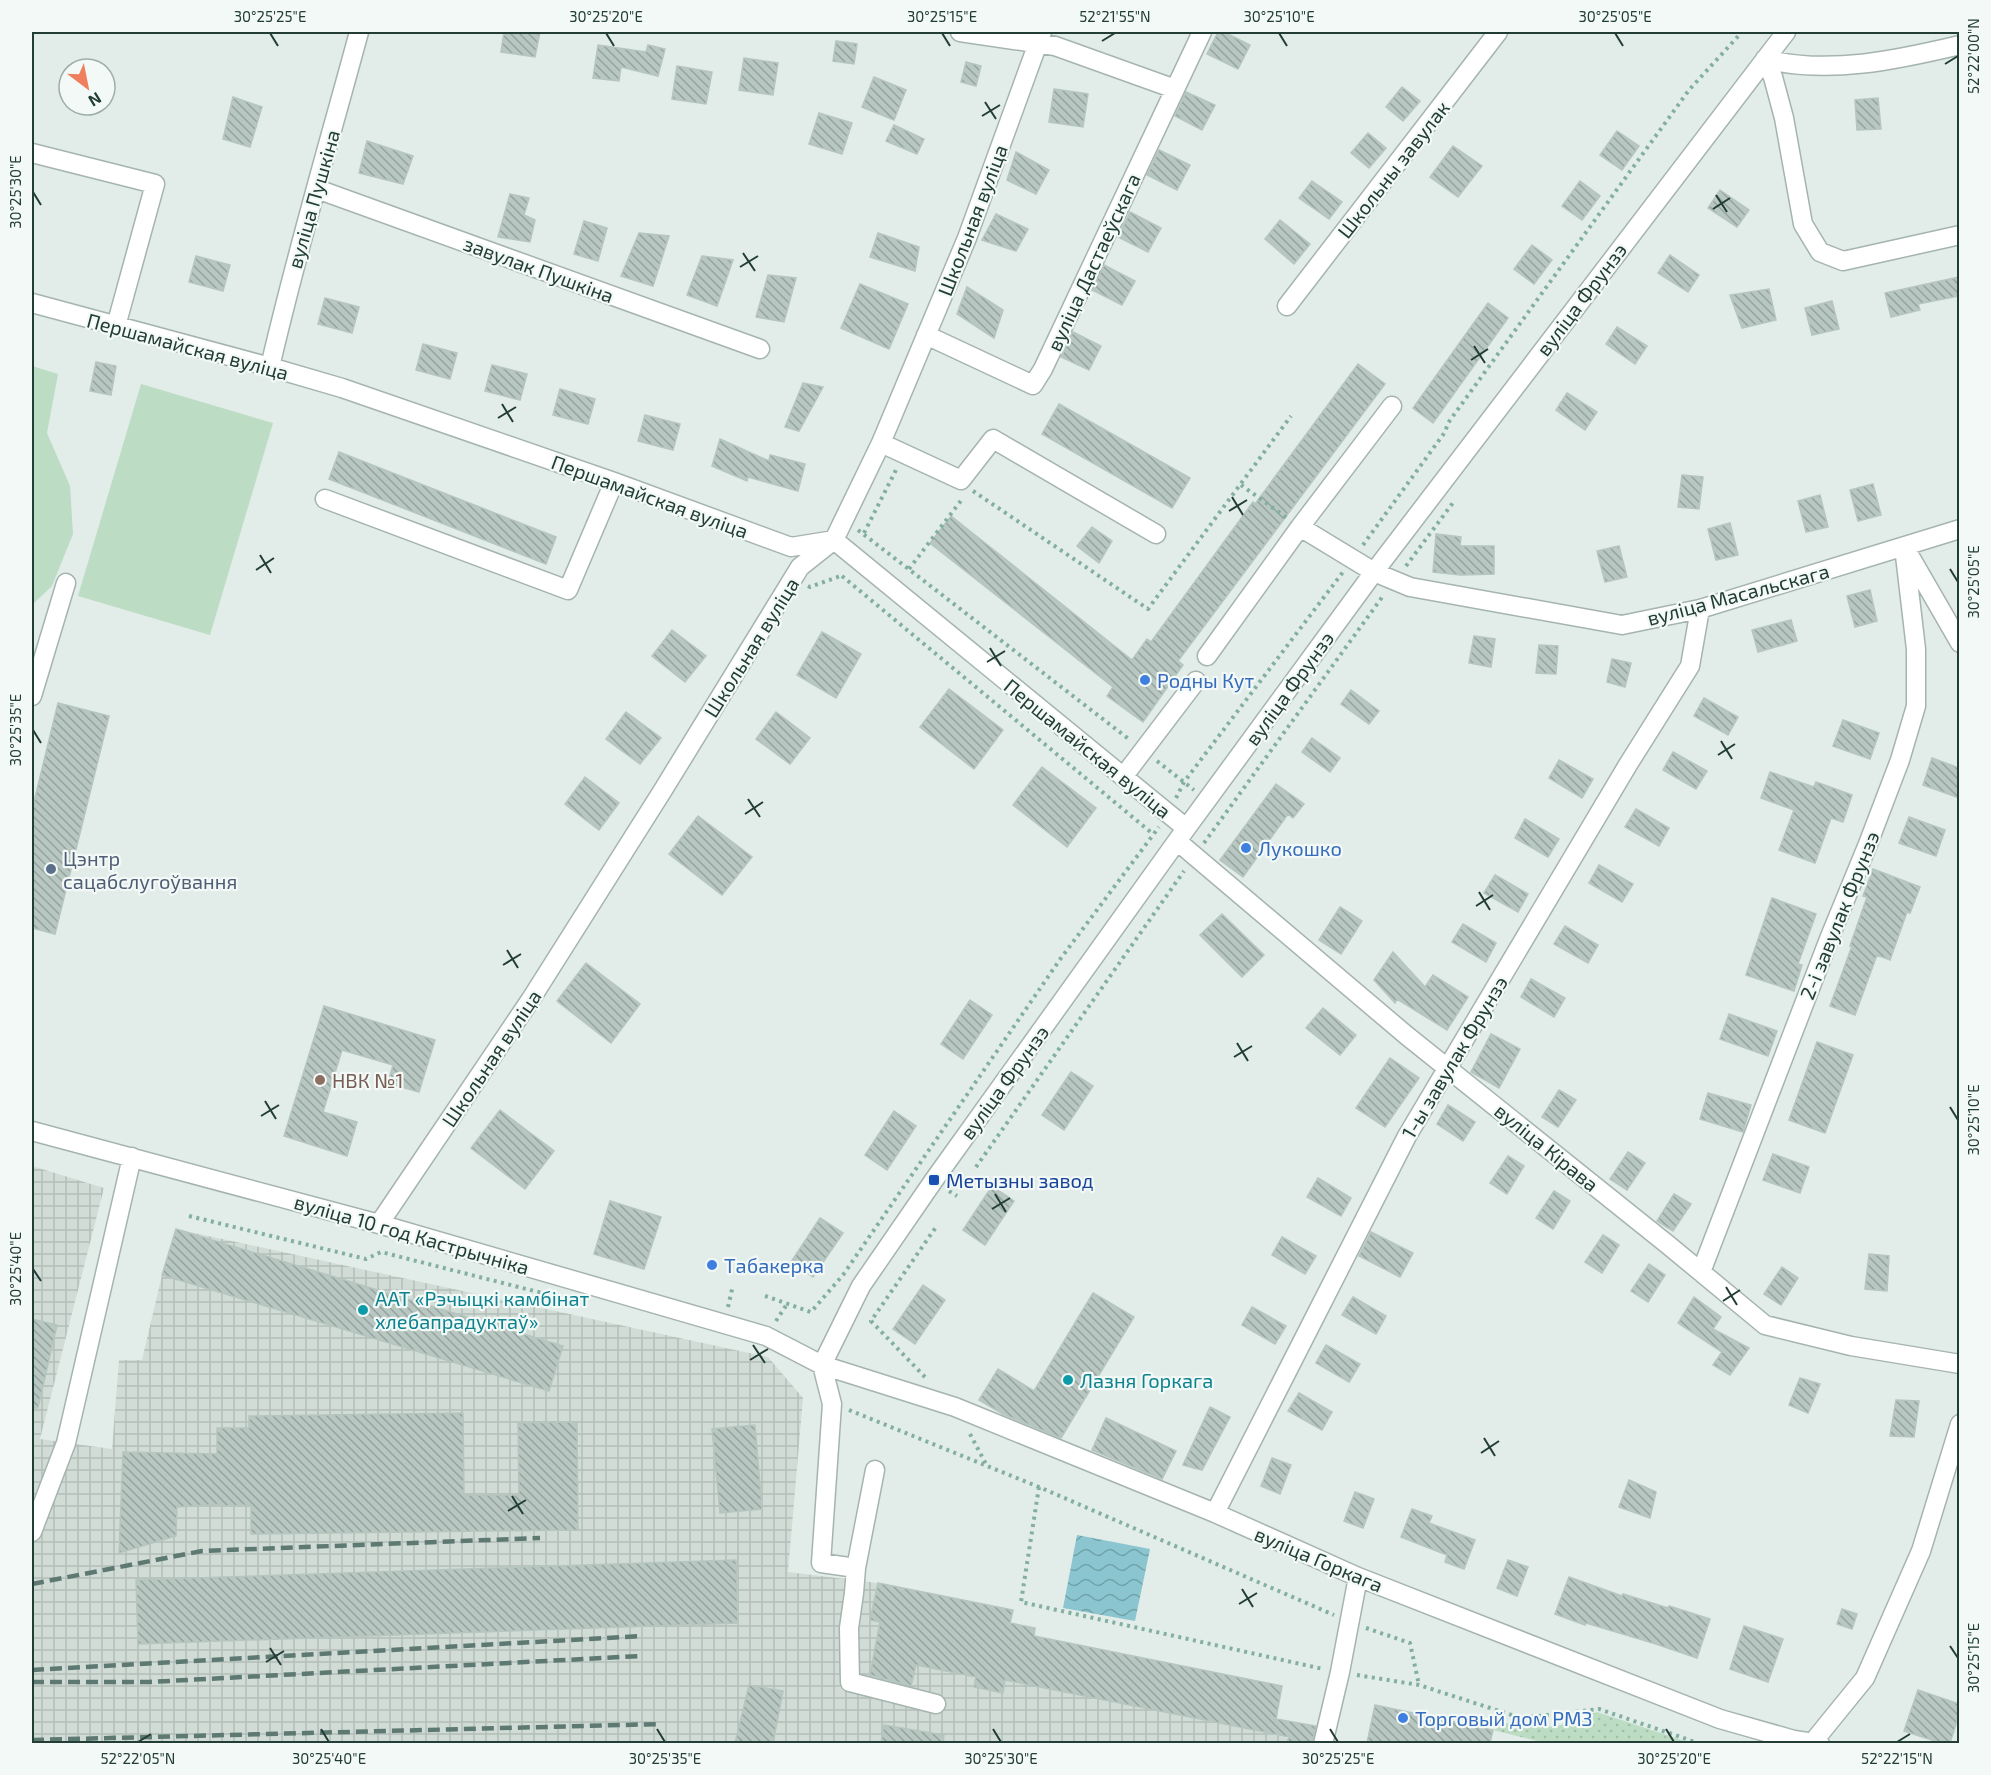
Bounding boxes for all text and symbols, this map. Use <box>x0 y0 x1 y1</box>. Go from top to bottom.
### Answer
text: 30°25'25"E <box>234 7 306 25</box>
text: 30°25'20"E <box>569 7 643 25</box>
text: 30°25'15"E <box>907 7 977 25</box>
text: 52°21'55"N <box>1079 7 1151 25</box>
text: 30°25'10"E <box>1243 7 1315 25</box>
text: 30°25'05"E <box>1578 7 1652 25</box>
text: 52°22'00"N <box>1964 18 1982 94</box>
north arrow <box>57 57 117 117</box>
text: N <box>85 89 105 111</box>
street label: Школьны завулак <box>1332 95 1455 243</box>
street label: вуліца Пушкіна <box>282 127 345 271</box>
street label: Школьная вуліца <box>932 141 1013 299</box>
text: 30°25'30"E <box>6 155 24 229</box>
street label: вуліца Дастаеўскага <box>1041 169 1146 355</box>
street label: завулак Пушкіна <box>460 231 617 308</box>
street label: вуліца Фрунзэ <box>1531 238 1632 361</box>
street label: Першамайская вуліца <box>84 308 291 385</box>
street label: Першамайская вуліца <box>548 449 752 544</box>
text: 30°25'05"E <box>1964 545 1982 619</box>
street label: вуліца Масальскага <box>1644 558 1832 631</box>
street label: Школьная вуліца <box>698 573 804 722</box>
street label: вуліца Фрунзэ <box>1240 626 1339 750</box>
place label: Родны Кут <box>1157 668 1254 693</box>
street label: Першамайская вуліца <box>999 673 1176 823</box>
marker: Родны Кут <box>1138 673 1152 687</box>
text: 30°25'35"E <box>6 694 24 766</box>
street label: 2-і завулак Фрунзэ <box>1794 827 1885 1003</box>
place label: Лукошко <box>1258 836 1342 861</box>
marker: Лукошко <box>1239 841 1253 855</box>
place label: Цэнтр сацабслугоўвання <box>63 846 237 894</box>
marker: Цэнтр сацабслугоўвання <box>44 862 58 876</box>
street label: 1-ы завулак Фрунзэ <box>1396 971 1513 1143</box>
street label: Школьная вуліца <box>436 985 547 1132</box>
street label: вуліца Фрунзэ <box>955 1020 1054 1144</box>
place label: НВК №1 <box>332 1068 404 1092</box>
marker: НВК №1 <box>313 1073 327 1087</box>
text: 30°25'10"E <box>1964 1084 1982 1156</box>
street label: вуліца Кірава <box>1490 1098 1604 1197</box>
place label: Метызны завод <box>946 1168 1094 1192</box>
marker: Метызны завод <box>927 1173 941 1187</box>
street label: вуліца 10 год Кастрычніка <box>291 1189 532 1280</box>
text: 30°25'40"E <box>6 1232 24 1306</box>
place label: Табакерка <box>724 1253 824 1277</box>
marker: Табакерка <box>705 1258 719 1272</box>
place label: ААТ «Рэчыцкі камбінат хлебапрадуктаў» <box>375 1286 589 1334</box>
marker: ААТ «Рэчыцкі камбінат хлебапрадуктаў» <box>356 1303 370 1317</box>
place label: Лазня Горкага <box>1080 1368 1213 1392</box>
marker: Лазня Горкага <box>1061 1373 1075 1387</box>
street label: вуліца Горкага <box>1251 1521 1387 1598</box>
text: 30°25'15"E <box>1964 1623 1982 1693</box>
place label: Торговый дом РМЗ <box>1415 1706 1593 1730</box>
marker: Торговый дом РМЗ <box>1396 1711 1410 1725</box>
text: 52°22'05"N <box>101 1749 175 1767</box>
text: 30°25'40"E <box>292 1749 366 1767</box>
text: 30°25'35"E <box>629 1749 701 1767</box>
text: 30°25'30"E <box>964 1749 1038 1767</box>
text: 30°25'25"E <box>1302 1749 1374 1767</box>
text: 30°25'20"E <box>1637 1749 1711 1767</box>
text: 52°22'15"N <box>1861 1749 1933 1767</box>

